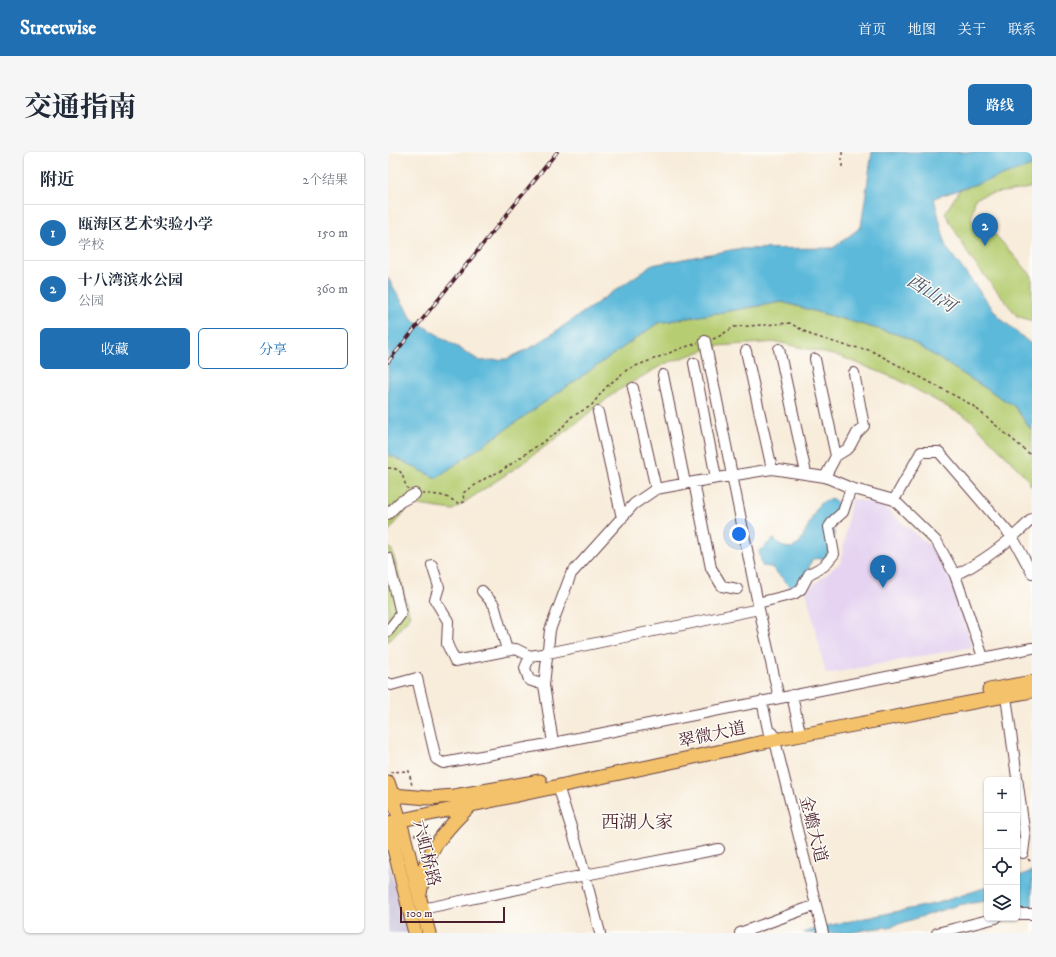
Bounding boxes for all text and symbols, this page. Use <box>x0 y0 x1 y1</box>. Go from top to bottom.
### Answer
text: Streetwise <box>20 17 96 40</box>
text: 首页 <box>858 21 886 39</box>
text: 地图 <box>908 21 936 39</box>
text: 关于 <box>958 21 986 39</box>
text: 联系 <box>1008 21 1036 39</box>
button: 路线 <box>968 84 1032 125</box>
text: 交通指南 <box>24 90 136 125</box>
text: 附近 <box>40 169 74 191</box>
text: 2个结果 <box>303 172 348 188</box>
pin: 2 <box>972 213 998 246</box>
text: 瓯海区艺术实验小学 <box>78 215 213 234</box>
text: 1 <box>51 225 55 241</box>
text: 150 m <box>317 225 348 241</box>
text: 学校 <box>78 237 104 253</box>
water label: 西山河 <box>902 270 962 320</box>
text: 十八湾滨水公园 <box>78 271 183 290</box>
text: 2 <box>50 281 56 297</box>
text: 360 m <box>317 281 348 297</box>
text: 公园 <box>78 293 104 309</box>
button: 收藏 <box>40 328 190 369</box>
button: 分享 <box>198 328 348 369</box>
your location <box>729 524 749 544</box>
pin: 1 <box>870 555 896 588</box>
street label: 翠微大道 <box>676 717 748 753</box>
map controls <box>984 777 1020 921</box>
button: + <box>984 777 1020 813</box>
street label: 金蟾大道 <box>794 793 832 865</box>
district label: 西湖人家 <box>601 812 673 834</box>
button: − <box>984 813 1020 849</box>
street label: 六虹桥路 <box>407 817 445 889</box>
button: locate <box>984 849 1020 885</box>
button: layers <box>984 885 1020 921</box>
scale bar <box>400 905 505 924</box>
text: 100 m <box>406 907 432 921</box>

